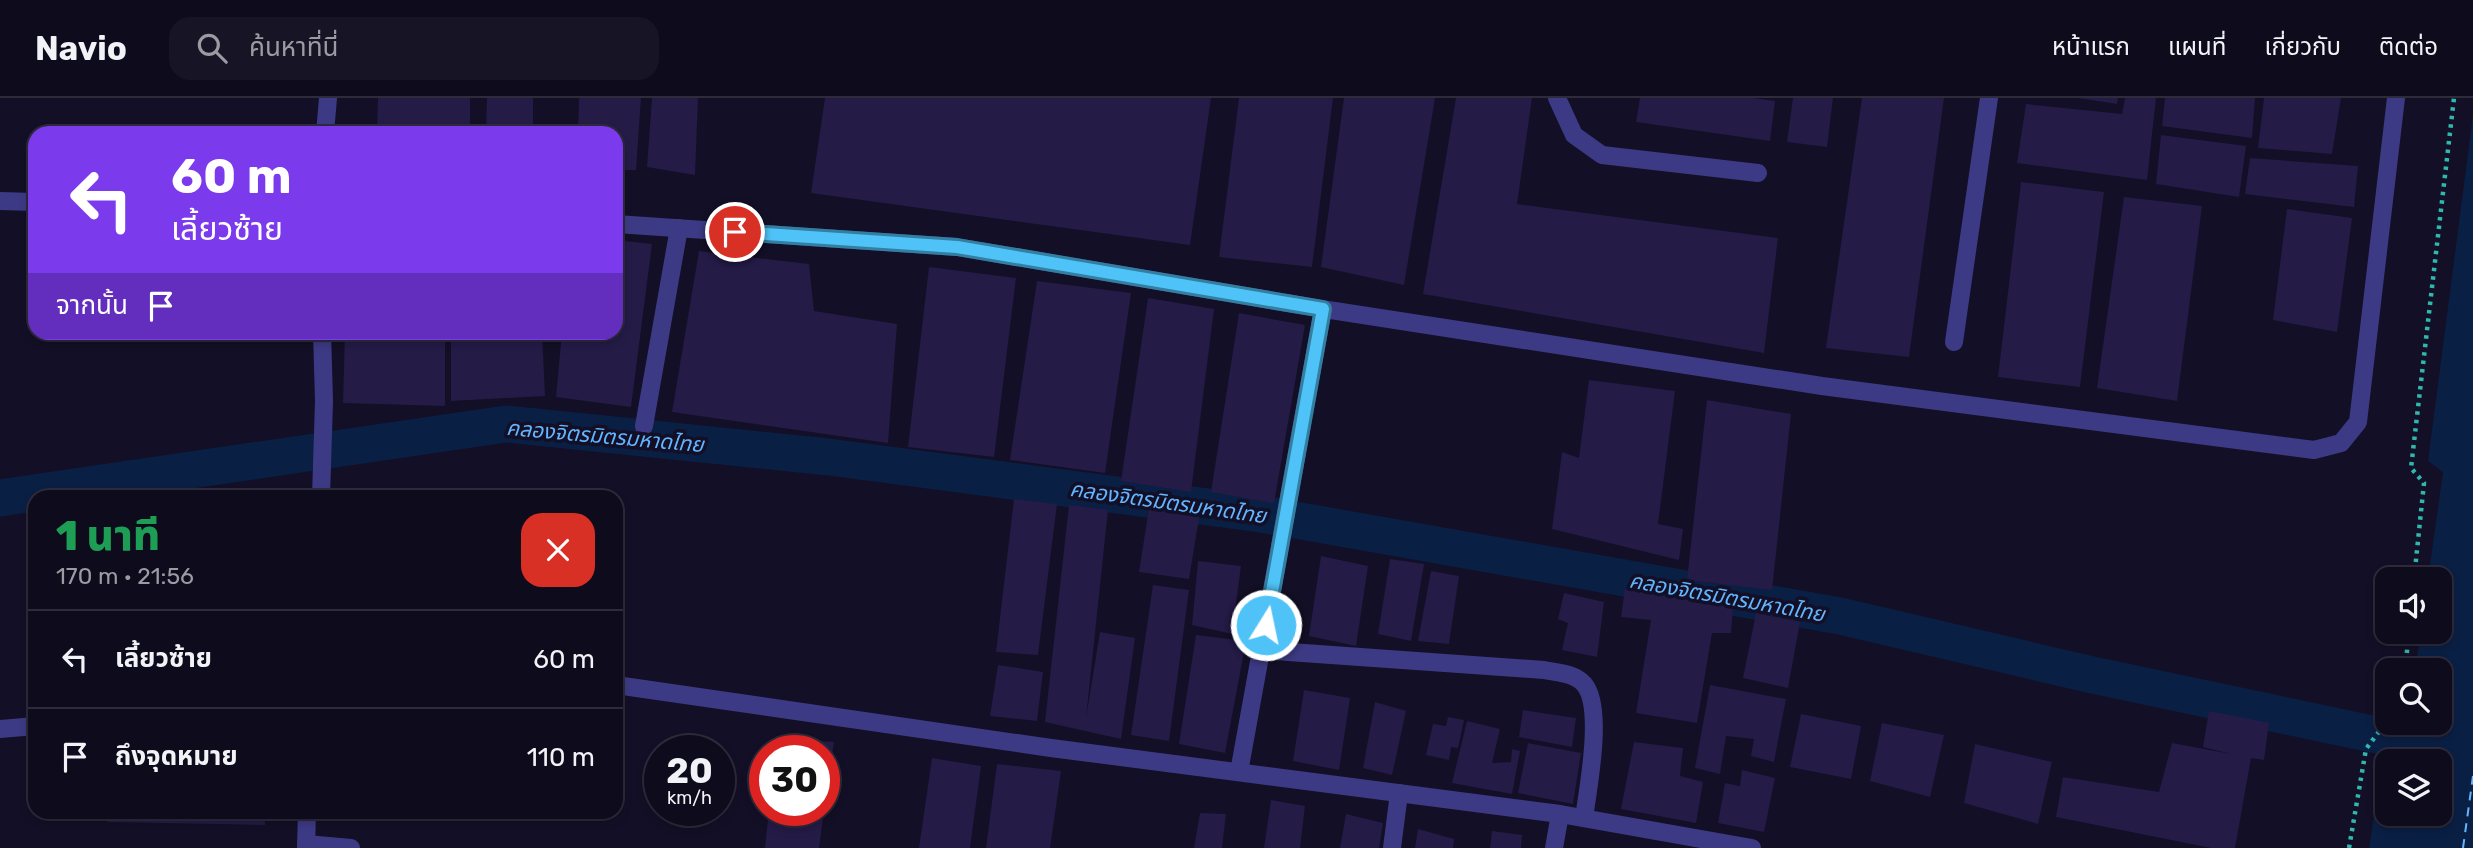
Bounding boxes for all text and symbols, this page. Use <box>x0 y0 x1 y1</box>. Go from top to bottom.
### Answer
search box <box>169 17 659 80</box>
text: Navio <box>35 29 127 68</box>
icon: search <box>193 29 231 67</box>
text: ค้นหาที่นี่ <box>249 32 338 63</box>
text: หน้าแรก <box>2052 33 2130 61</box>
text: แผนที่ <box>2168 33 2226 61</box>
text: เกี่ยวกับ <box>2264 33 2341 61</box>
text: ติดต่อ <box>2379 33 2438 61</box>
text: 60 m <box>171 147 292 205</box>
icon: left <box>56 154 147 245</box>
pin <box>705 202 765 262</box>
text: เลี้ยวซ้าย <box>171 210 283 248</box>
icon: arrive <box>716 213 754 251</box>
icon: arrive <box>142 287 180 325</box>
text: จากนั้น <box>56 290 128 321</box>
water label: คลองจิตรมิตรมหาดไทย <box>505 415 706 457</box>
water label: คลองจิตรมิตรมหาดไทย <box>1068 476 1269 528</box>
text: 1 นาที <box>56 511 160 561</box>
button: close <box>521 513 595 587</box>
text: 170 m · 21:56 <box>56 562 194 590</box>
map controls <box>2375 567 2452 826</box>
button: sound <box>2375 567 2452 644</box>
water label: คลองจิตรมิตรมหาดไทย <box>1627 568 1828 627</box>
position arrow <box>1229 588 1303 662</box>
icon: left <box>56 640 94 678</box>
text: เลี้ยวซ้าย <box>115 643 212 674</box>
text: 60 m <box>533 644 595 675</box>
button: search <box>2375 658 2452 735</box>
speed limit sign: 30 <box>749 735 840 826</box>
icon: arrive <box>56 738 94 776</box>
text: ถึงจุดหมาย <box>115 741 238 772</box>
text: 110 m <box>527 742 595 773</box>
button: layers <box>2375 749 2452 826</box>
text: 20 <box>666 750 713 792</box>
text: km/h <box>667 787 712 809</box>

